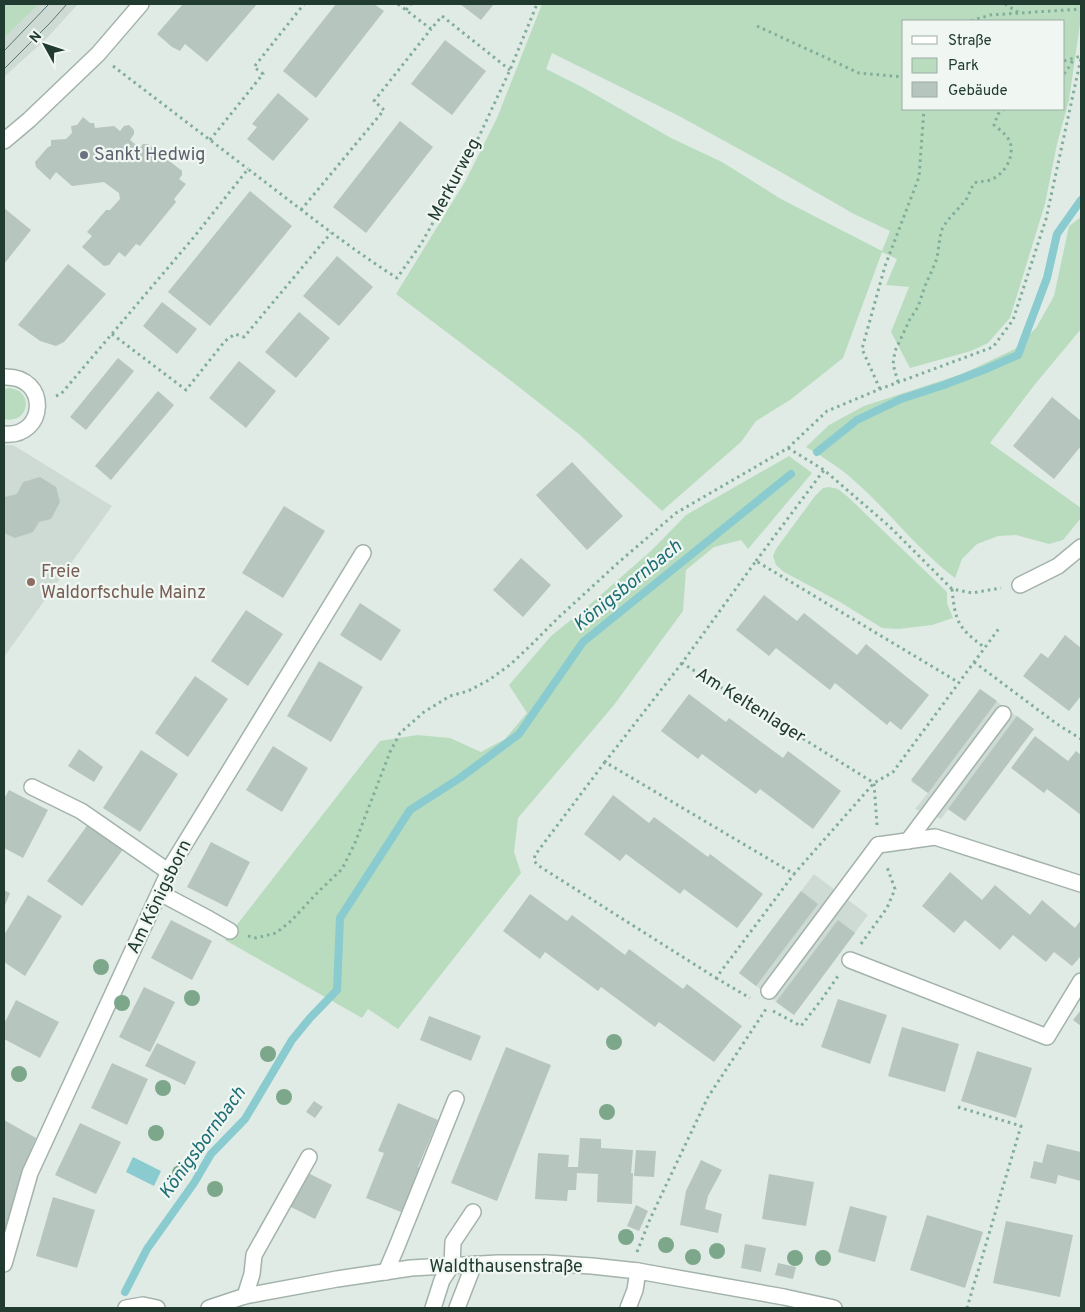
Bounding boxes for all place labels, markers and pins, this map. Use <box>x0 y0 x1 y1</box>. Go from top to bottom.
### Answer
place label: Sankt Hedwig <box>94 144 205 167</box>
marker: Sankt Hedwig <box>78 149 90 161</box>
place label: Freie Waldorfschule Mainz <box>41 561 206 605</box>
marker: Freie Waldorfschule Mainz <box>25 576 37 588</box>

